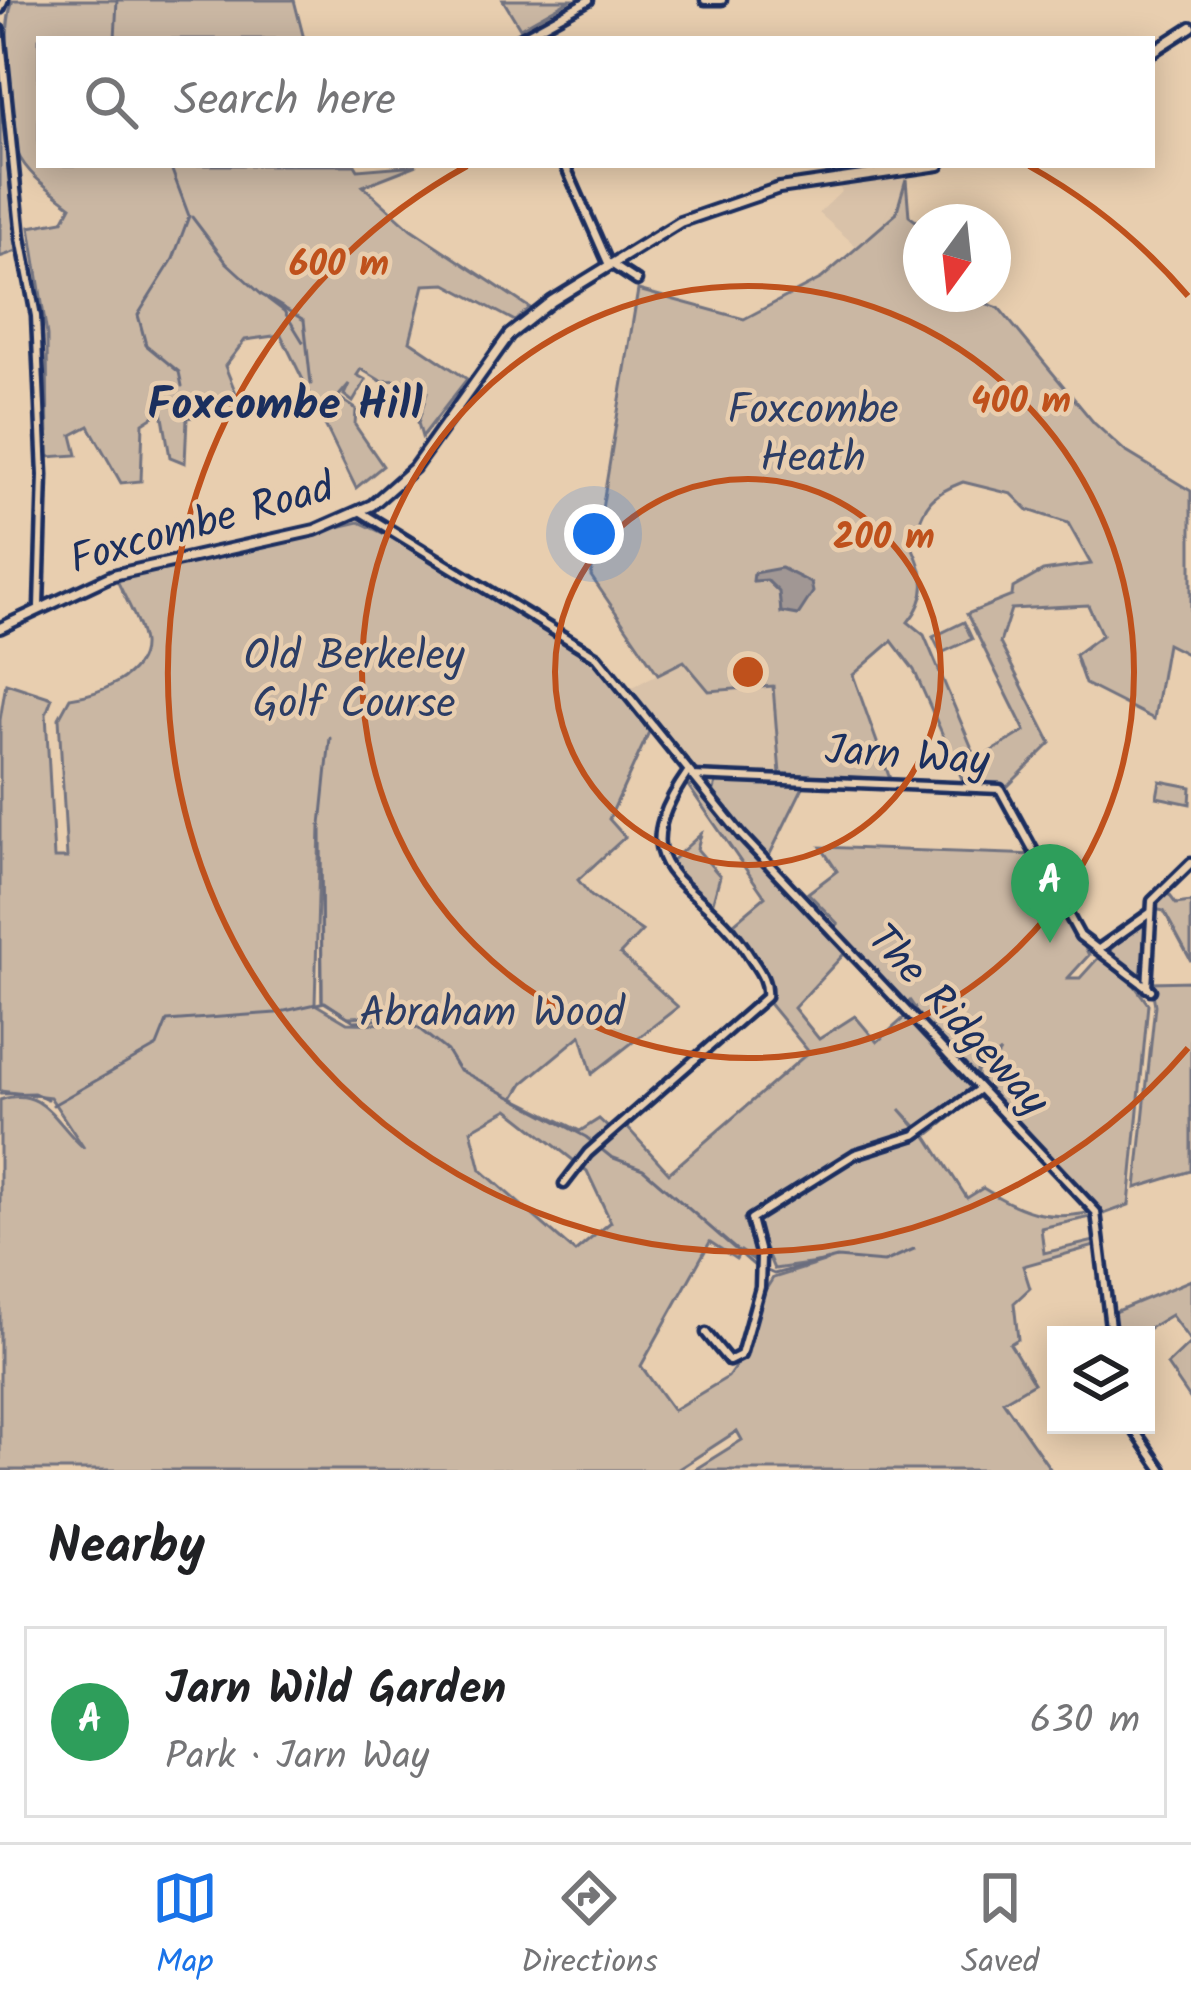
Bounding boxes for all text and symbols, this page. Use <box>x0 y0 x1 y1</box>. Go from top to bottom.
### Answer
search box <box>36 36 1155 168</box>
text: Search here <box>174 66 396 138</box>
icon: search <box>78 69 144 135</box>
north arrow <box>903 204 1011 312</box>
text: 600 m <box>289 237 389 294</box>
district label: Foxcombe Hill <box>147 371 423 443</box>
text: 400 m <box>971 374 1071 431</box>
park label: Foxcombe Heath <box>727 378 899 493</box>
street label: Foxcombe Road <box>62 455 343 595</box>
your location <box>564 504 624 564</box>
text: 200 m <box>833 510 935 567</box>
park label: Old Berkeley Golf Course <box>244 624 465 739</box>
centre of rings <box>727 651 769 693</box>
street label: Jarn Way <box>822 718 992 796</box>
pin: A <box>1011 844 1089 943</box>
street label: The Ridgeway <box>850 909 1064 1133</box>
park label: Abraham Wood <box>359 981 626 1048</box>
map controls <box>1047 1326 1155 1434</box>
button: layers <box>1047 1326 1155 1434</box>
text: Nearby <box>48 1508 205 1589</box>
text: Jarn Wild Garden <box>165 1655 506 1727</box>
text: A <box>78 1691 102 1753</box>
text: 630 m <box>1030 1691 1140 1753</box>
text: Park · Jarn Way <box>165 1727 429 1789</box>
tab: Map <box>152 1865 218 1990</box>
tab: Directions <box>521 1865 658 1990</box>
tab: Saved <box>961 1865 1039 1990</box>

